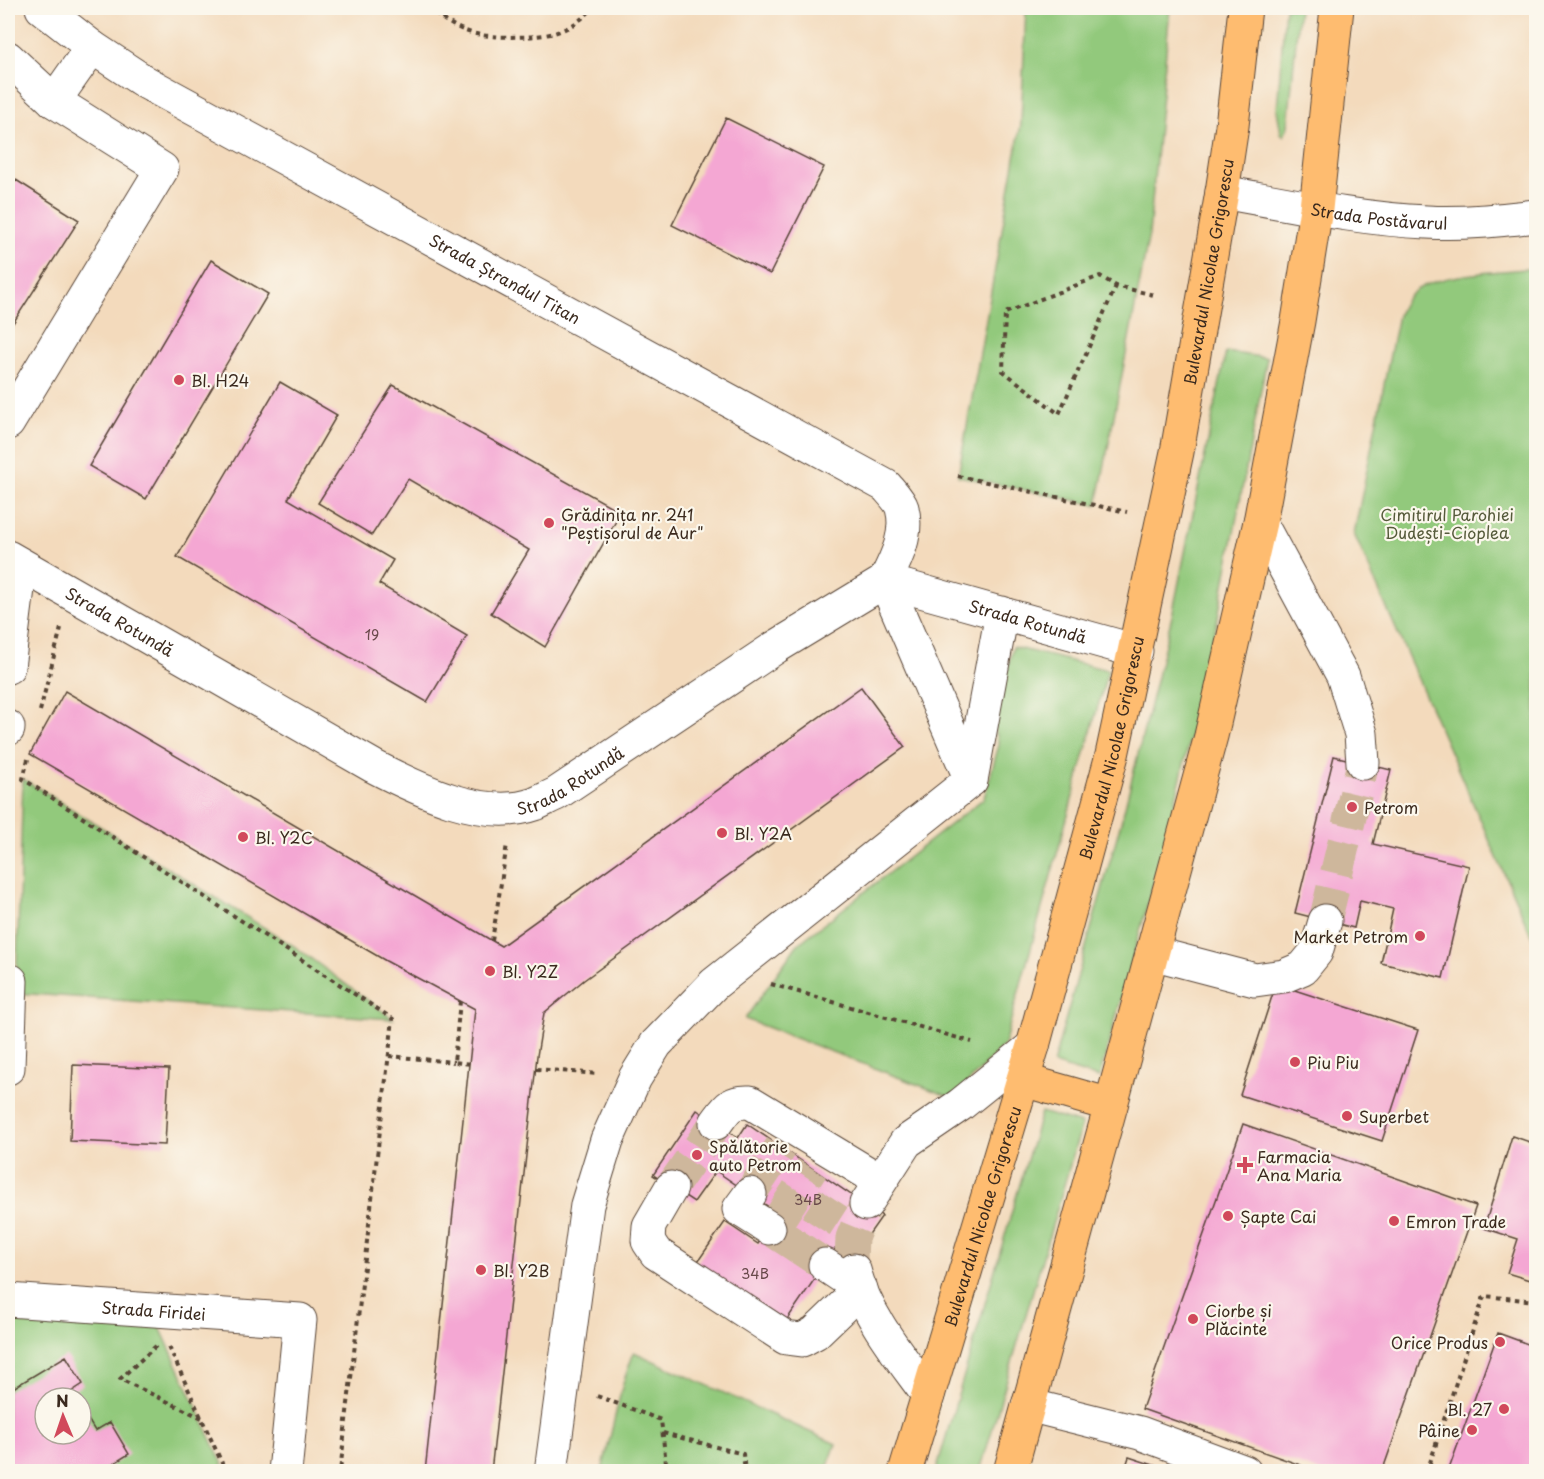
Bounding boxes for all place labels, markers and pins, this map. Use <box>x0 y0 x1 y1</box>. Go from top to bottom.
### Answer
place label: Bl. H24 <box>191 368 249 392</box>
marker: Bl. H24 <box>172 373 186 387</box>
place label: Grădinița nr. 241 "Peștișorul de Aur" <box>561 502 704 544</box>
marker: Grădinița nr. 241 "Peștișorul de Aur" <box>542 516 556 530</box>
place label: Petrom <box>1364 795 1418 819</box>
marker: Petrom <box>1345 800 1359 814</box>
place label: Bl. Y2A <box>734 821 792 845</box>
place label: Bl. Y2C <box>255 825 313 849</box>
marker: Bl. Y2A <box>715 826 729 840</box>
marker: Bl. Y2C <box>236 830 250 844</box>
place label: Market Petrom <box>1294 924 1408 948</box>
marker: Market Petrom <box>1413 929 1427 943</box>
place label: Bl. Y2Z <box>502 959 558 983</box>
marker: Bl. Y2Z <box>483 964 497 978</box>
place label: Piu Piu <box>1307 1050 1359 1074</box>
marker: Piu Piu <box>1288 1055 1302 1069</box>
place label: Superbet <box>1359 1104 1429 1128</box>
marker: Superbet <box>1340 1109 1354 1123</box>
place label: Spălătorie auto Petrom <box>709 1134 801 1176</box>
place label: Farmacia Ana Maria <box>1257 1144 1342 1186</box>
marker: Spălătorie auto Petrom <box>690 1148 704 1162</box>
marker: Farmacia Ana Maria <box>1238 1158 1252 1172</box>
place label: Șapte Cai <box>1240 1204 1316 1228</box>
marker: Șapte Cai <box>1221 1209 1235 1223</box>
place label: Emron Trade <box>1406 1209 1506 1233</box>
marker: Emron Trade <box>1387 1214 1401 1228</box>
place label: Bl. Y2B <box>493 1258 549 1282</box>
marker: Bl. Y2B <box>474 1263 488 1277</box>
place label: Ciorbe și Plăcinte <box>1205 1298 1272 1340</box>
marker: Ciorbe și Plăcinte <box>1186 1312 1200 1326</box>
place label: Orice Produs <box>1391 1330 1488 1354</box>
marker: Orice Produs <box>1493 1335 1507 1349</box>
place label: Bl. 27 <box>1447 1397 1492 1421</box>
marker: Bl. 27 <box>1497 1402 1511 1416</box>
place label: Pâine <box>1418 1418 1460 1442</box>
marker: Pâine <box>1465 1423 1479 1437</box>

